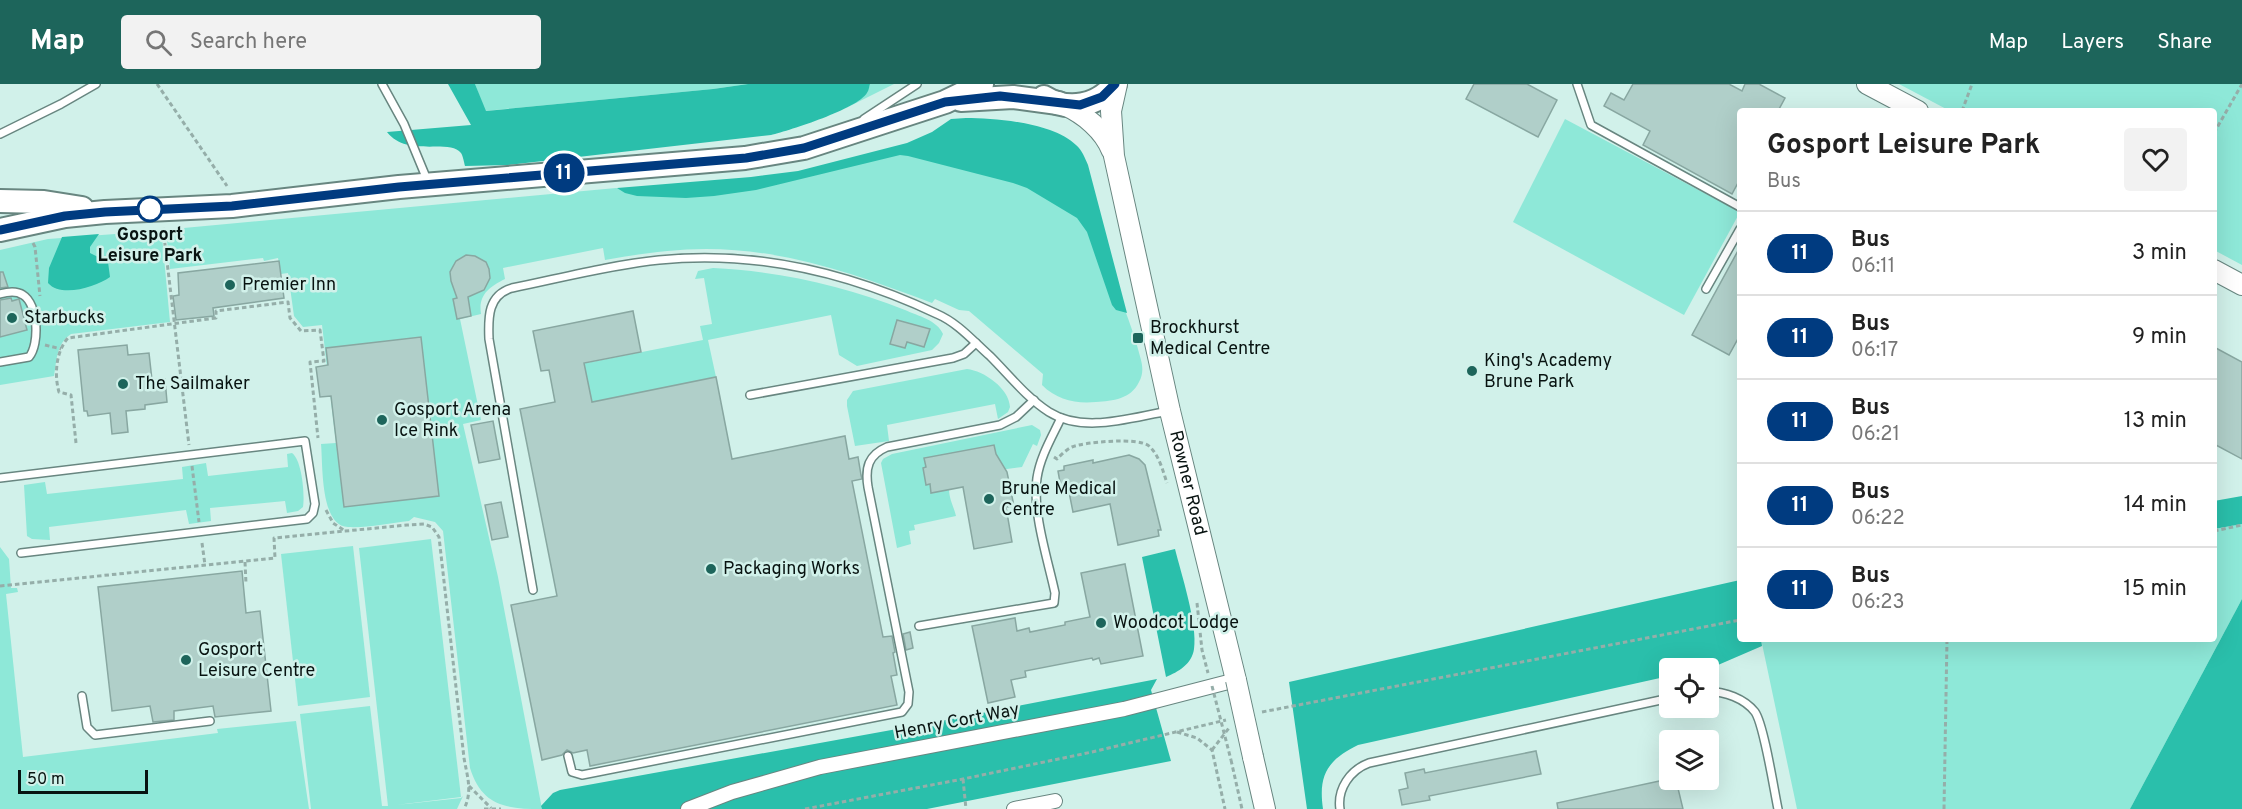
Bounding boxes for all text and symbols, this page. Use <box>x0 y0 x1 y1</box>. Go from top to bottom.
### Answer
search box <box>121 15 541 69</box>
text: Map <box>30 24 85 60</box>
icon: search <box>142 26 175 59</box>
text: Search here <box>190 29 307 56</box>
text: Map <box>1989 29 2028 56</box>
text: Layers <box>2061 29 2124 56</box>
text: Share <box>2157 29 2212 56</box>
text: Gosport Leisure Park <box>1767 128 2040 164</box>
button: heart <box>2124 128 2187 191</box>
line badge: 11 <box>537 154 591 193</box>
text: 11 <box>556 160 572 187</box>
text: Bus <box>1767 169 1801 195</box>
marker: Gosport Leisure Park <box>137 196 163 222</box>
place label: Gosport Leisure Park <box>98 224 202 268</box>
text: Bus <box>1851 227 1890 254</box>
text: 11 <box>1792 240 1808 267</box>
text: 3 min <box>2132 240 2187 267</box>
text: 06:11 <box>1851 254 1895 280</box>
place label: Premier Inn <box>242 274 336 297</box>
marker: Premier Inn <box>223 278 237 292</box>
place label: Starbucks <box>24 307 105 330</box>
marker: Starbucks <box>5 311 19 325</box>
text: Bus <box>1851 311 1890 338</box>
place label: Brockhurst Medical Centre <box>1150 317 1270 361</box>
text: 11 <box>1792 324 1808 351</box>
text: 9 min <box>2132 324 2187 351</box>
marker: Brockhurst Medical Centre <box>1131 331 1145 345</box>
text: 06:17 <box>1851 338 1898 364</box>
place label: King's Academy Brune Park <box>1484 350 1612 394</box>
marker: King's Academy Brune Park <box>1465 364 1479 378</box>
place label: The Sailmaker <box>135 373 250 396</box>
marker: The Sailmaker <box>116 377 130 391</box>
text: Bus <box>1851 395 1890 422</box>
place label: Gosport Arena Ice Rink <box>394 399 511 443</box>
text: 11 <box>1792 408 1808 435</box>
text: 13 min <box>2124 408 2187 435</box>
marker: Gosport Arena Ice Rink <box>375 413 389 427</box>
text: 06:21 <box>1851 422 1900 448</box>
street label: Rowner Road <box>1164 428 1212 538</box>
place label: Brune Medical Centre <box>1001 478 1116 522</box>
text: Bus <box>1851 479 1890 506</box>
marker: Brune Medical Centre <box>982 492 996 506</box>
text: 11 <box>1792 492 1808 519</box>
text: 14 min <box>2124 492 2187 519</box>
text: 06:22 <box>1851 506 1905 532</box>
place label: Packaging Works <box>723 558 860 581</box>
marker: Packaging Works <box>704 562 718 576</box>
text: Bus <box>1851 563 1890 590</box>
text: 11 <box>1792 576 1808 603</box>
text: 15 min <box>2123 576 2187 603</box>
text: 06:23 <box>1851 590 1905 616</box>
place label: Woodcot Lodge <box>1113 612 1239 635</box>
marker: Woodcot Lodge <box>1094 616 1108 630</box>
place label: Gosport Leisure Centre <box>198 639 315 683</box>
marker: Gosport Leisure Centre <box>179 653 193 667</box>
map controls <box>1659 658 1719 790</box>
button: locate <box>1659 658 1719 718</box>
street label: Henry Cort Way <box>892 699 1022 745</box>
button: layers <box>1659 730 1719 790</box>
scale bar <box>18 767 148 794</box>
text: 50 m <box>27 770 65 790</box>

